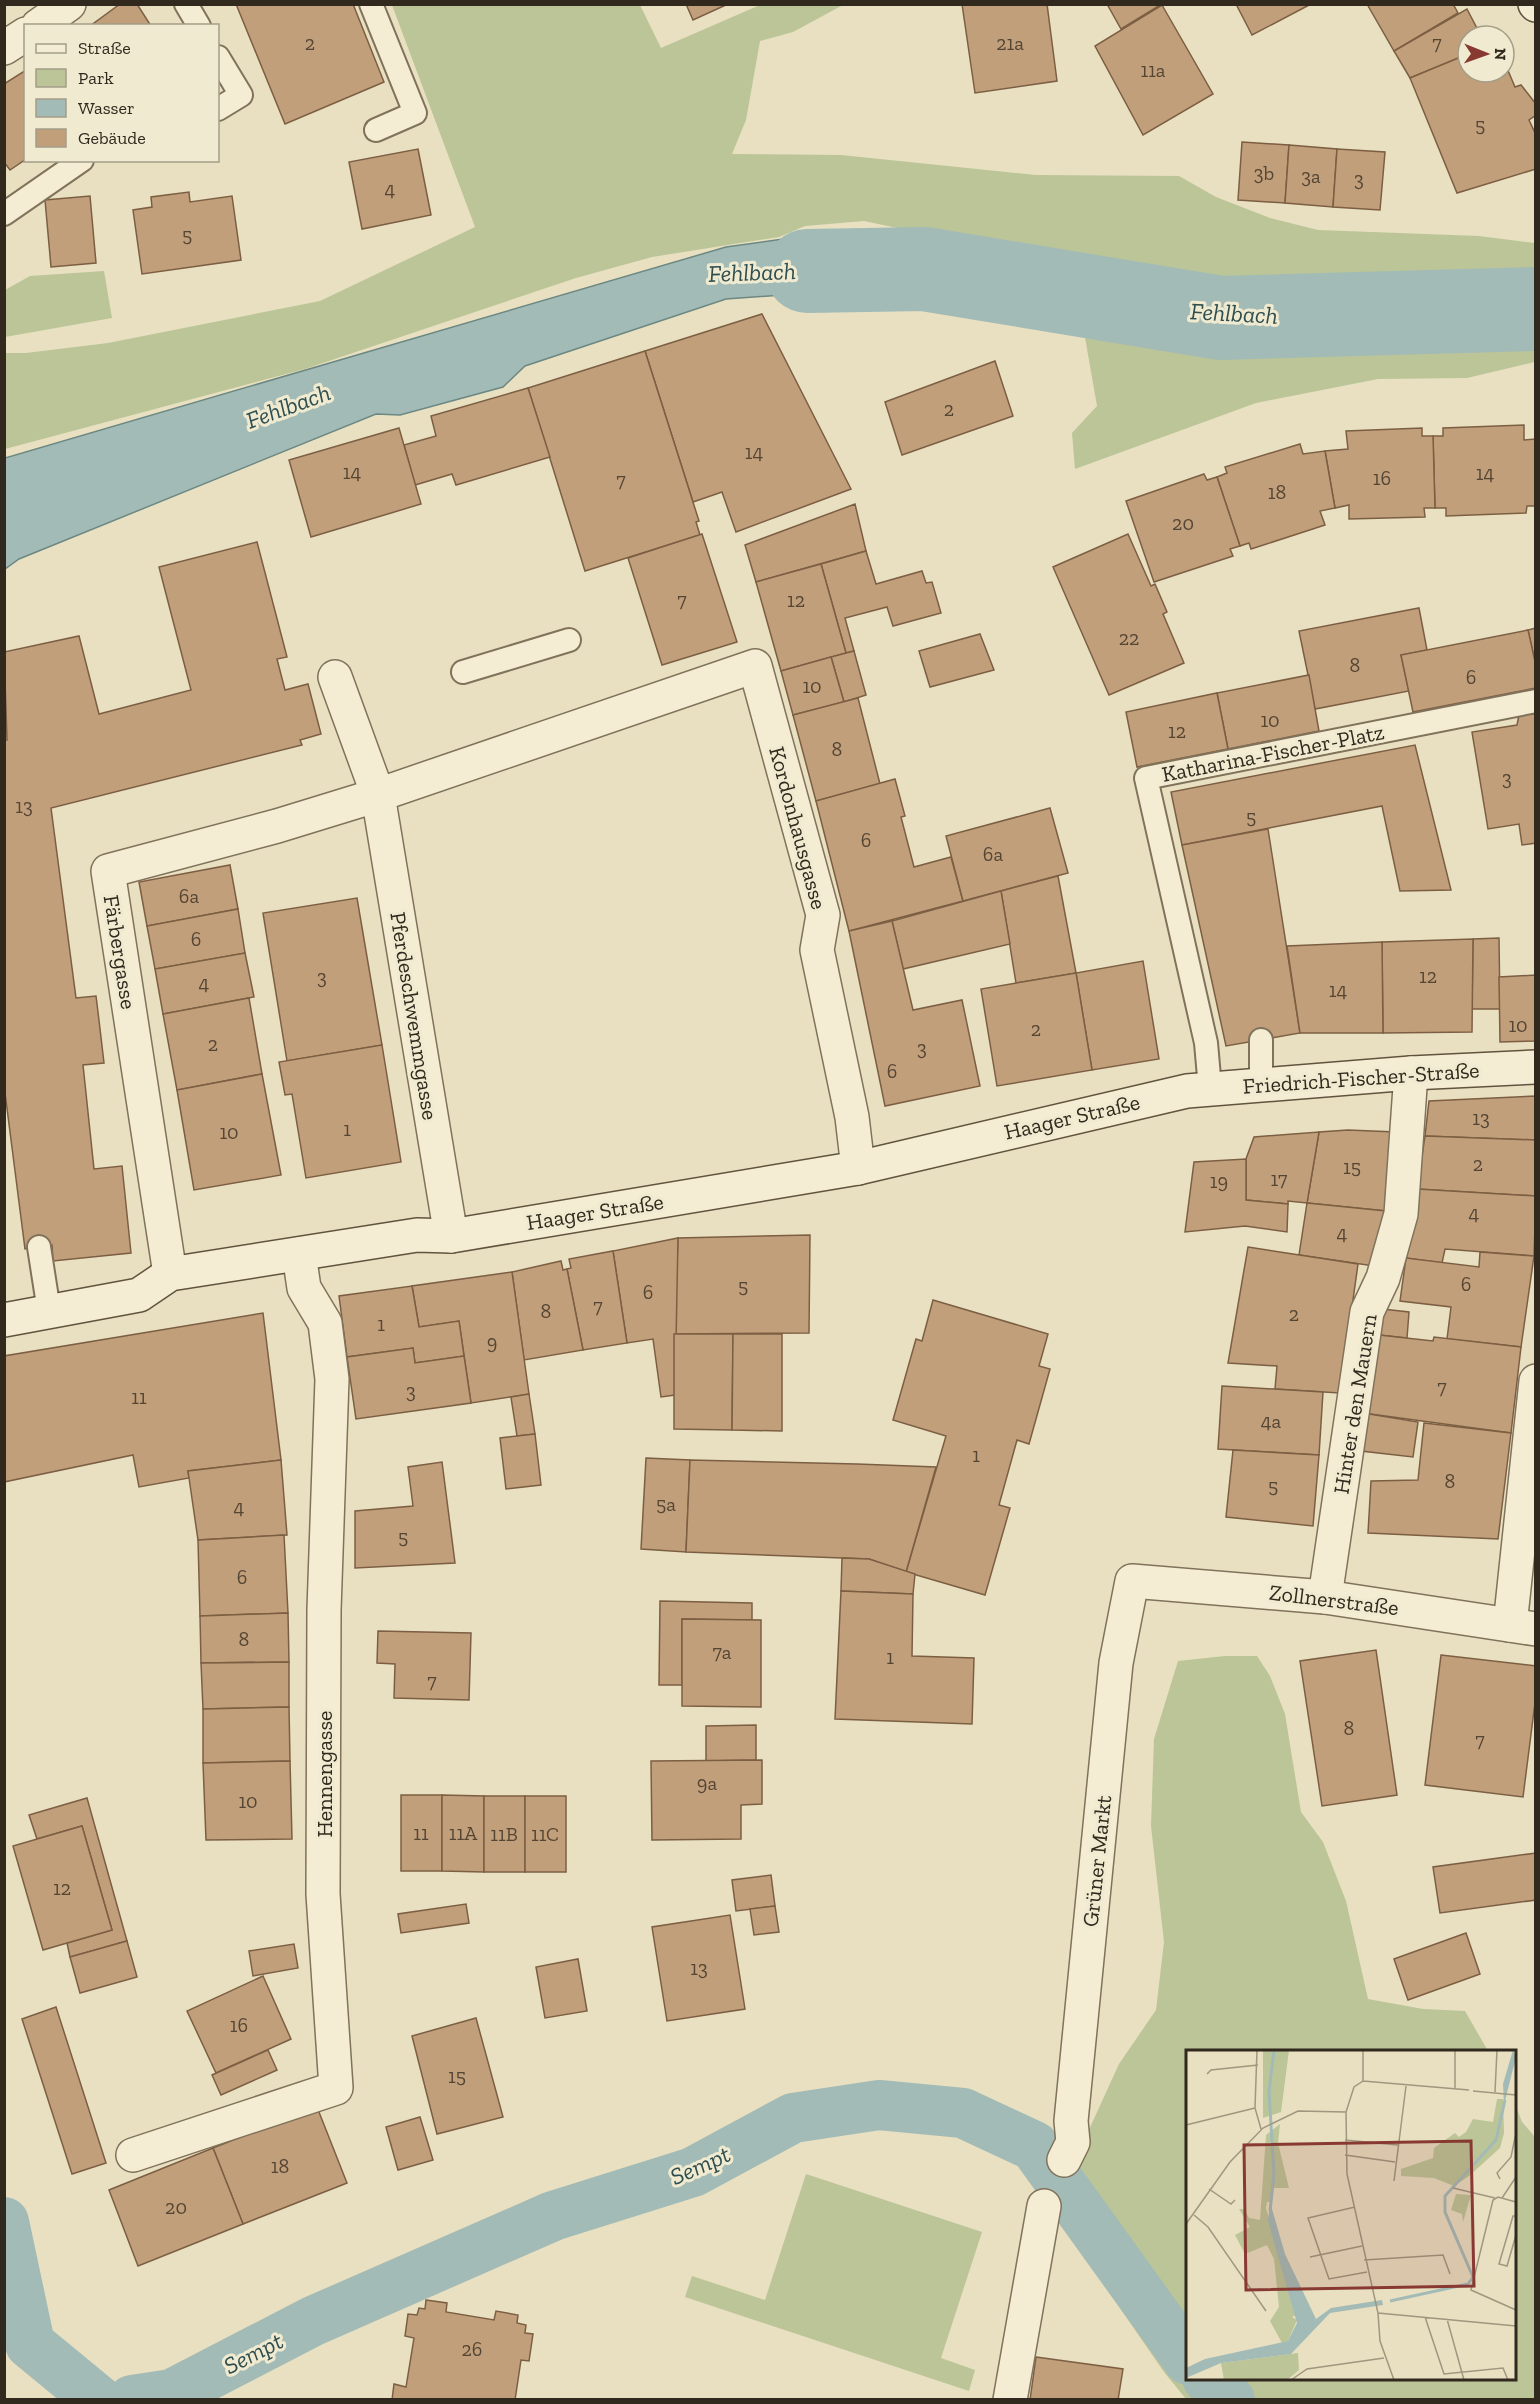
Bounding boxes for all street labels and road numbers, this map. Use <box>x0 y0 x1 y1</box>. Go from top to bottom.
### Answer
street label: Katharina-Fischer-Platz <box>1159 718 1387 788</box>
street label: Kordonhausgasse <box>763 744 833 912</box>
street label: Färbergasse <box>98 893 142 1011</box>
street label: Pferdeschwemmgasse <box>384 910 444 1122</box>
street label: Friedrich-Fischer-Straße <box>1242 1056 1480 1100</box>
street label: Haager Straße <box>1002 1088 1142 1146</box>
street label: Haager Straße <box>525 1188 665 1236</box>
street label: Hinter den Mauern <box>1327 1312 1383 1496</box>
street label: Zollnerstraße <box>1268 1579 1400 1621</box>
street label: Hennengasse <box>311 1711 338 1837</box>
street label: Grüner Markt <box>1077 1793 1117 1928</box>

